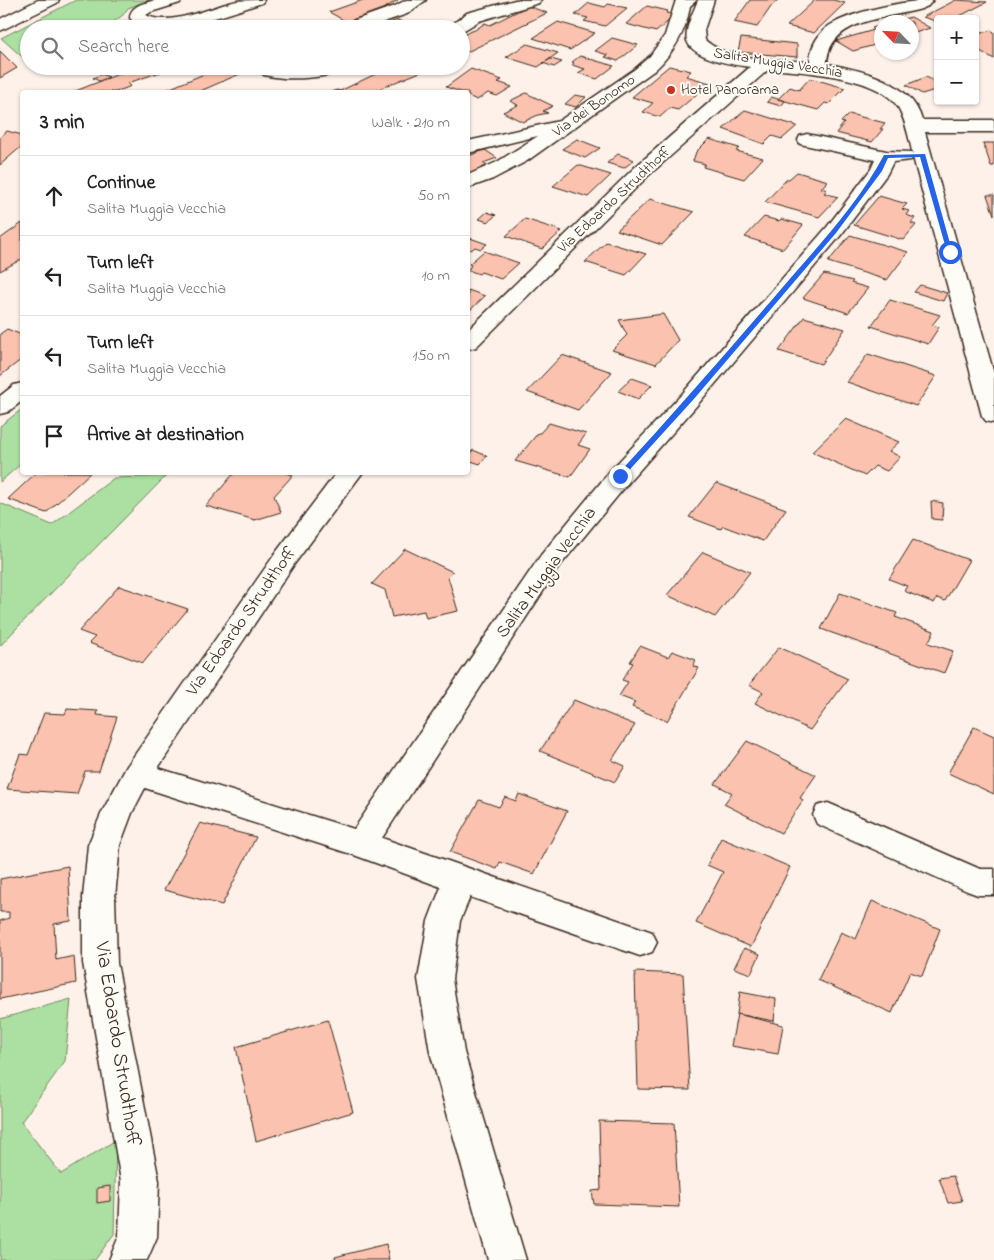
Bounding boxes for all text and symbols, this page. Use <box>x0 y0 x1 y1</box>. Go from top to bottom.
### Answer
north arrow <box>874 15 919 60</box>
map controls <box>934 15 979 105</box>
button: + <box>934 15 979 60</box>
search box <box>20 20 470 75</box>
icon: search <box>38 34 66 62</box>
text: Search here <box>78 34 169 61</box>
street label: Salita Muggia Vecchia <box>712 42 844 85</box>
button: − <box>934 60 979 105</box>
street label: Via dei Bonomo <box>547 69 640 143</box>
place label: Hotel Panorama <box>681 79 779 101</box>
marker: Hotel Panorama <box>665 84 677 96</box>
text: 3 min <box>40 108 84 138</box>
text: Walk · 210 m <box>371 111 450 135</box>
street label: Via Edoardo Strudthoff <box>552 142 676 259</box>
text: Continue <box>87 170 155 197</box>
icon: ahead <box>40 182 68 210</box>
text: 50 m <box>418 184 450 208</box>
text: Salita Muggia Vecchia <box>87 197 226 221</box>
route start <box>939 241 962 264</box>
text: Turn left <box>87 250 154 277</box>
icon: left <box>40 262 68 290</box>
text: 10 m <box>422 264 450 288</box>
text: Salita Muggia Vecchia <box>87 277 226 301</box>
text: Turn left <box>87 330 154 357</box>
icon: left <box>40 342 68 370</box>
text: 150 m <box>412 344 450 368</box>
text: Salita Muggia Vecchia <box>87 357 226 381</box>
icon: arrive <box>40 422 68 450</box>
text: Arrive at destination <box>87 422 244 449</box>
route end <box>609 465 632 488</box>
street label: Salita Muggia Vecchia <box>490 502 604 645</box>
street label: Via Edoardo Strudthoff <box>180 542 303 703</box>
street label: Via Edoardo Strudthoff <box>86 939 148 1149</box>

